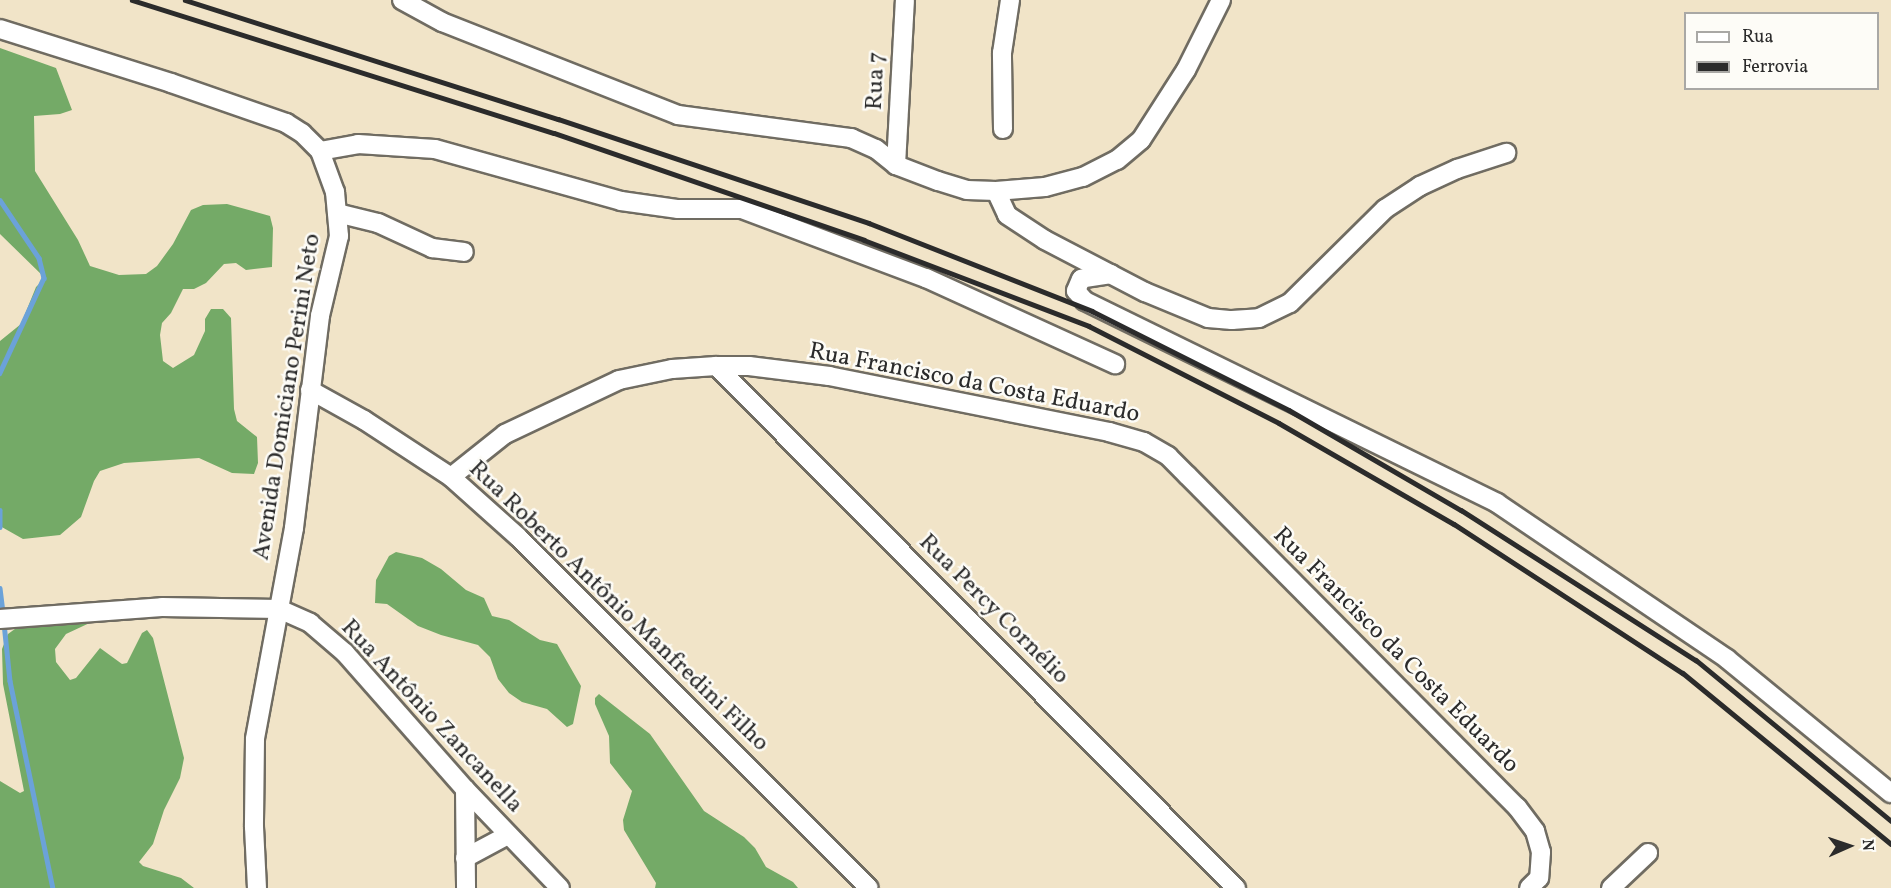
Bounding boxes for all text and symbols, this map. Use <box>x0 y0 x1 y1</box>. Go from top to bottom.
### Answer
legend <box>1684 12 1879 90</box>
text: Rua <box>1742 25 1773 50</box>
street label: Rua 7 <box>861 51 893 111</box>
text: Ferrovia <box>1742 55 1808 80</box>
street label: Avenida Domiciano Perini Neto <box>248 232 328 562</box>
street label: Rua Francisco da Costa Eduardo <box>806 338 1142 430</box>
street label: Rua Roberto Antônio Manfredini Filho <box>462 455 774 759</box>
street label: Rua Francisco da Costa Eduardo <box>1266 522 1524 780</box>
street label: Rua Percy Cornélio <box>912 529 1074 691</box>
street label: Rua Antônio Zancanella <box>334 614 528 820</box>
north arrow <box>1819 816 1879 876</box>
text: N <box>1856 839 1878 851</box>

